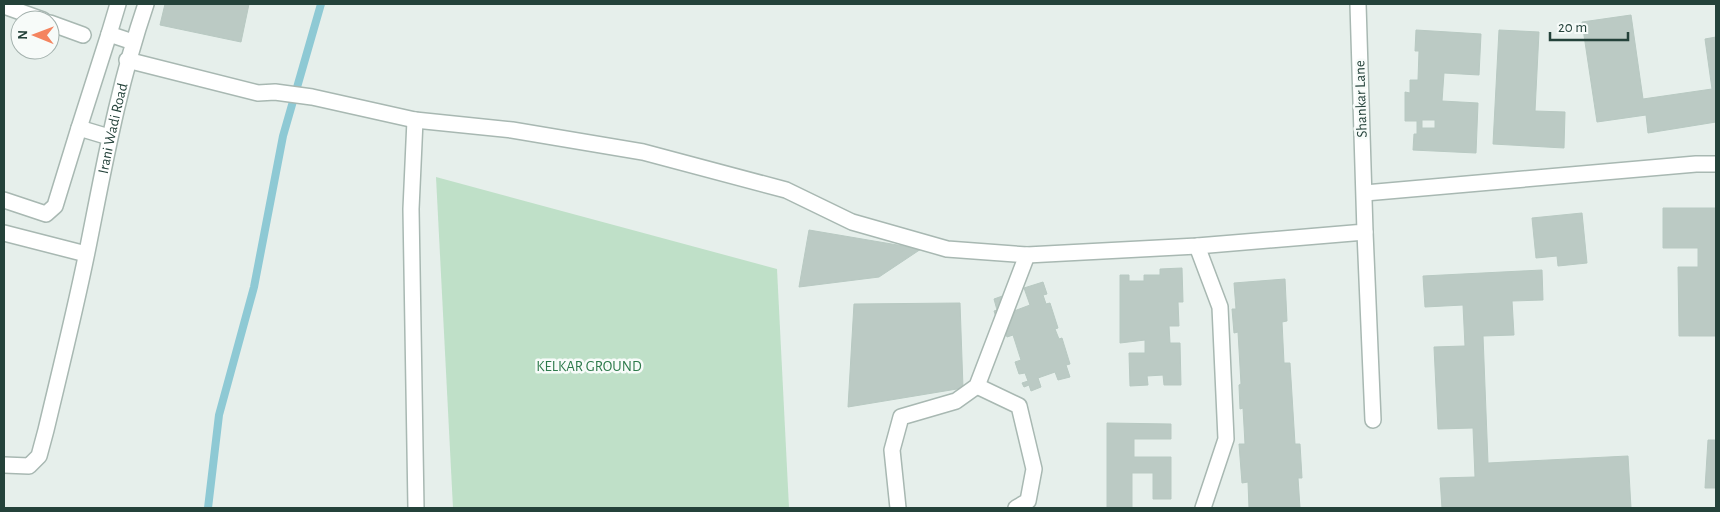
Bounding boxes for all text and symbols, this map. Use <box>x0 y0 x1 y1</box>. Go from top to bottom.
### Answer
north arrow <box>10 10 60 60</box>
scale bar <box>1550 10 1628 42</box>
text: 20 m <box>1558 20 1587 35</box>
text: N <box>16 30 30 40</box>
street label: Shankar Lane <box>1352 60 1370 138</box>
street label: Irani Wadi Road <box>95 81 130 175</box>
park label: KELKAR GROUND <box>536 359 642 374</box>

